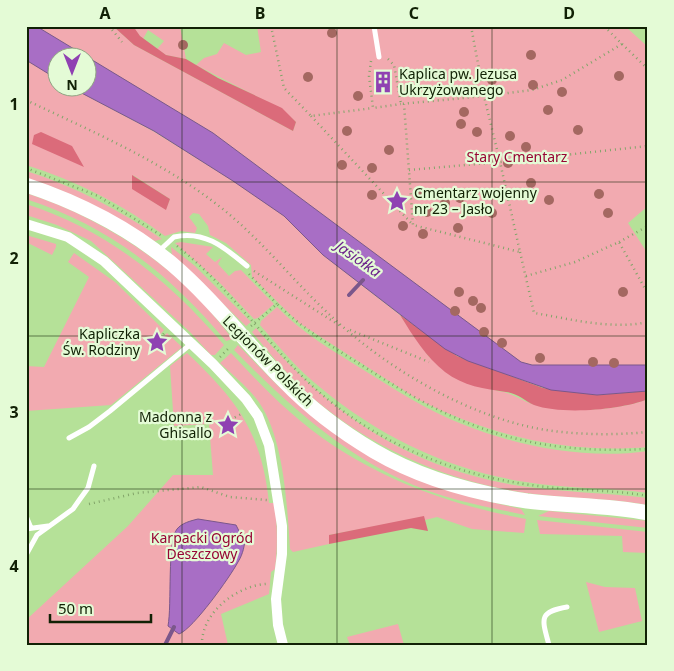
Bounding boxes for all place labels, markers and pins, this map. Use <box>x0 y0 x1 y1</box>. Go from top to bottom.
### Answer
place label: Kaplica pw. Jezusa Ukrzyżowanego <box>399 64 517 99</box>
building icon: Kaplica pw. Jezusa Ukrzyżowanego <box>370 69 396 95</box>
place label: Cmentarz wojenny nr 23 – Jasło <box>414 183 538 218</box>
place icon: Cmentarz wojenny nr 23 – Jasło <box>384 188 410 214</box>
place label: Kapliczka Św. Rodziny <box>63 324 141 359</box>
place icon: Kapliczka Św. Rodziny <box>144 329 170 355</box>
place label: Madonna z Ghisallo <box>139 407 212 442</box>
place icon: Madonna z Ghisallo <box>215 412 241 438</box>

